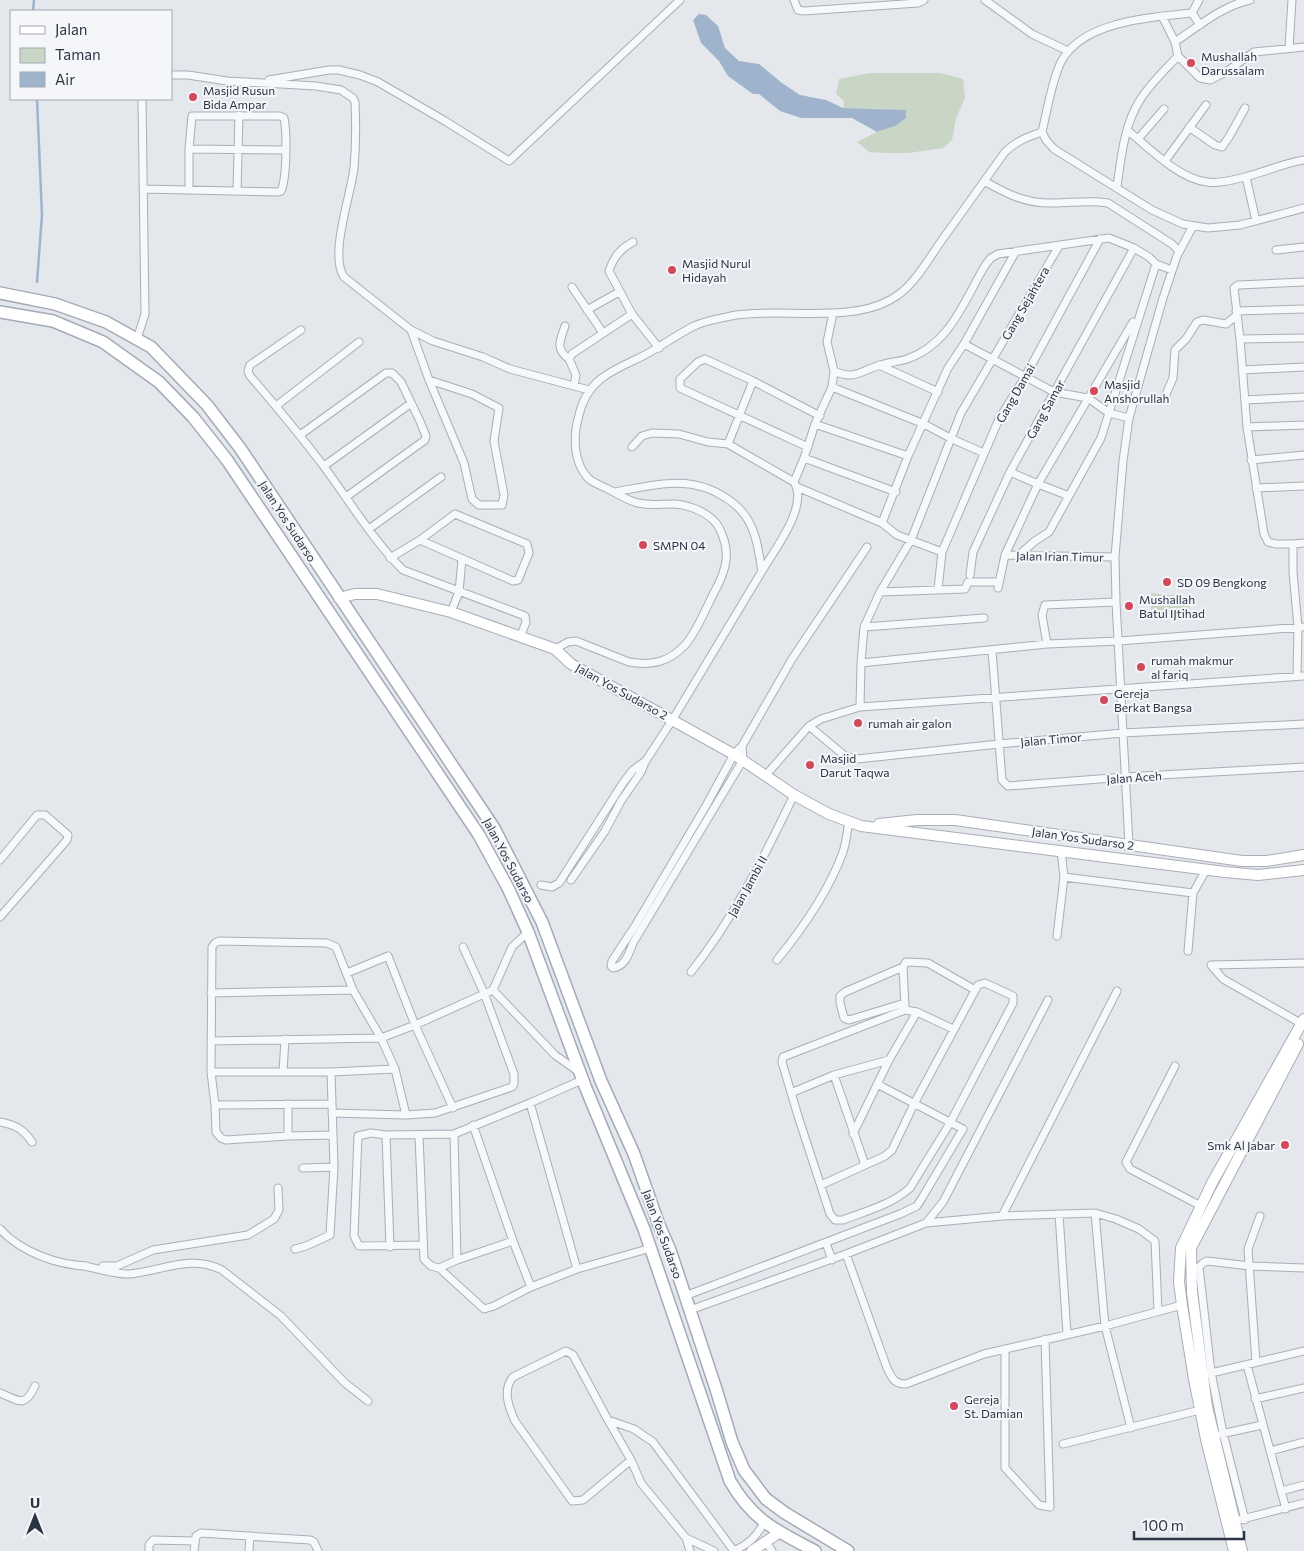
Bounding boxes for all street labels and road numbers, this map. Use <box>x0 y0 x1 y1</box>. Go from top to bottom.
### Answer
street label: Gang Sejahtera <box>998 264 1052 342</box>
street label: Gang Damai <box>993 361 1037 425</box>
street label: Gang Samar <box>1023 377 1067 441</box>
street label: Jalan Yos Sudarso <box>256 478 319 565</box>
street label: Jalan Irian Timur <box>1016 548 1104 565</box>
street label: Jalan Yos Sudarso 2 <box>573 660 671 723</box>
street label: Jalan Timor <box>1020 729 1083 750</box>
street label: Jalan Aceh <box>1106 768 1162 787</box>
street label: Jalan Yos Sudarso <box>480 815 537 905</box>
street label: Jalan Yos Sudarso 2 <box>1031 824 1135 853</box>
street label: Jalan Jambi II <box>724 853 770 919</box>
street label: Jalan Yos Sudarso <box>639 1187 686 1281</box>

